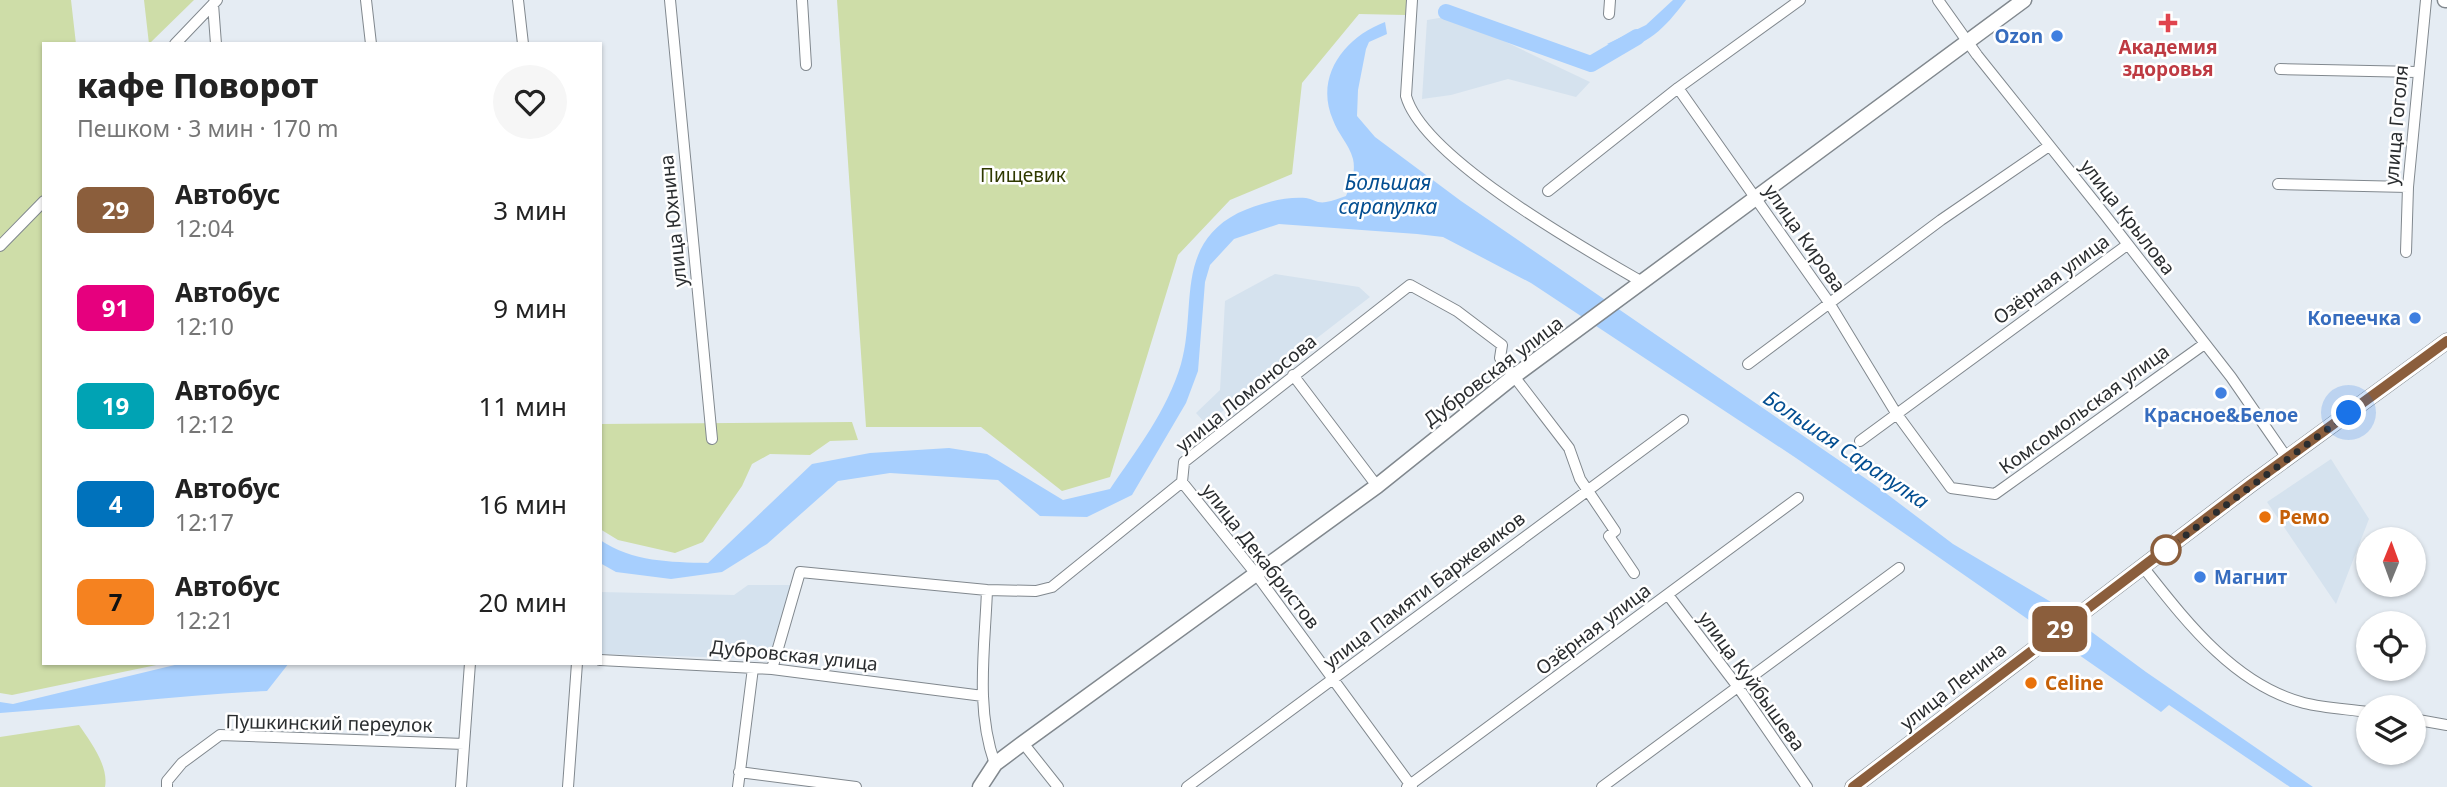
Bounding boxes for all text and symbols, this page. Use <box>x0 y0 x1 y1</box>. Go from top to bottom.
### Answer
marker: Академия здоровья <box>2158 13 2178 33</box>
place label: Ozon <box>1994 23 2043 49</box>
marker: Ozon <box>2049 28 2065 44</box>
place label: Академия здоровья <box>2118 34 2218 82</box>
text: кафе Поворот <box>77 63 318 108</box>
street label: улица Гоголя <box>2378 64 2414 186</box>
button: heart <box>493 65 567 139</box>
text: Пешком · 3 мин · 170 m <box>77 112 339 144</box>
street label: улица Юхнина <box>653 154 693 288</box>
street label: улица Крылова <box>2075 154 2181 280</box>
park label: Пищевик <box>980 162 1066 188</box>
water label: Большая сарапулка <box>1339 168 1438 220</box>
text: Автобус <box>175 176 280 212</box>
street label: улица Кирова <box>1758 179 1852 297</box>
text: 3 мин <box>493 192 567 228</box>
text: 29 <box>102 193 129 226</box>
text: 12:04 <box>175 212 234 244</box>
street label: Озёрная улица <box>1988 228 2114 330</box>
text: Автобус <box>175 274 280 310</box>
text: 9 мин <box>493 290 567 326</box>
text: 91 <box>102 291 129 324</box>
place label: Копеечка <box>2307 305 2401 331</box>
text: 12:10 <box>175 310 234 342</box>
street label: Дубровская улица <box>1418 310 1568 432</box>
marker: Копеечка <box>2407 310 2423 326</box>
street label: улица Ломоносова <box>1170 328 1322 458</box>
street label: Комсомольская улица <box>1994 338 2174 480</box>
text: Автобус <box>175 372 280 408</box>
water label: Большая Сарапулка <box>1758 383 1935 515</box>
marker: Красное&Белое <box>2213 385 2229 401</box>
text: 11 мин <box>478 388 567 424</box>
text: 19 <box>102 389 129 422</box>
your location <box>2331 395 2366 430</box>
place label: Красное&Белое <box>2144 402 2298 428</box>
text: 12:12 <box>175 408 234 440</box>
text: Автобус <box>175 470 280 506</box>
street label: улица Декабристов <box>1196 478 1326 634</box>
text: 16 мин <box>478 486 567 522</box>
text: 4 <box>109 487 122 520</box>
place label: Ремо <box>2279 504 2329 530</box>
street label: улица Памяти Баржевиков <box>1318 505 1530 675</box>
text: 12:17 <box>175 506 234 538</box>
marker: Ремо <box>2257 509 2273 525</box>
north arrow <box>2356 527 2426 597</box>
map controls <box>2356 527 2426 765</box>
unlabelled marker <box>2151 535 2181 565</box>
place label: Магнит <box>2214 564 2288 590</box>
text: Автобус <box>175 568 280 604</box>
marker: Магнит <box>2192 569 2208 585</box>
street label: Озёрная улица <box>1530 577 1656 681</box>
text: 20 мин <box>478 584 567 620</box>
text: 7 <box>109 585 122 618</box>
text: 12:21 <box>175 604 234 636</box>
street label: улица Куйбышева <box>1693 606 1811 756</box>
line badge: 29 <box>2028 606 2092 652</box>
button: locate <box>2356 611 2426 681</box>
text: 29 <box>2046 612 2074 645</box>
street label: Дубровская улица <box>709 633 879 677</box>
street label: улица Ленина <box>1894 636 2012 736</box>
place label: Celine <box>2045 670 2104 696</box>
marker: Celine <box>2023 675 2039 691</box>
button: layers <box>2356 695 2426 765</box>
street label: Пушкинский переулок <box>225 708 433 738</box>

